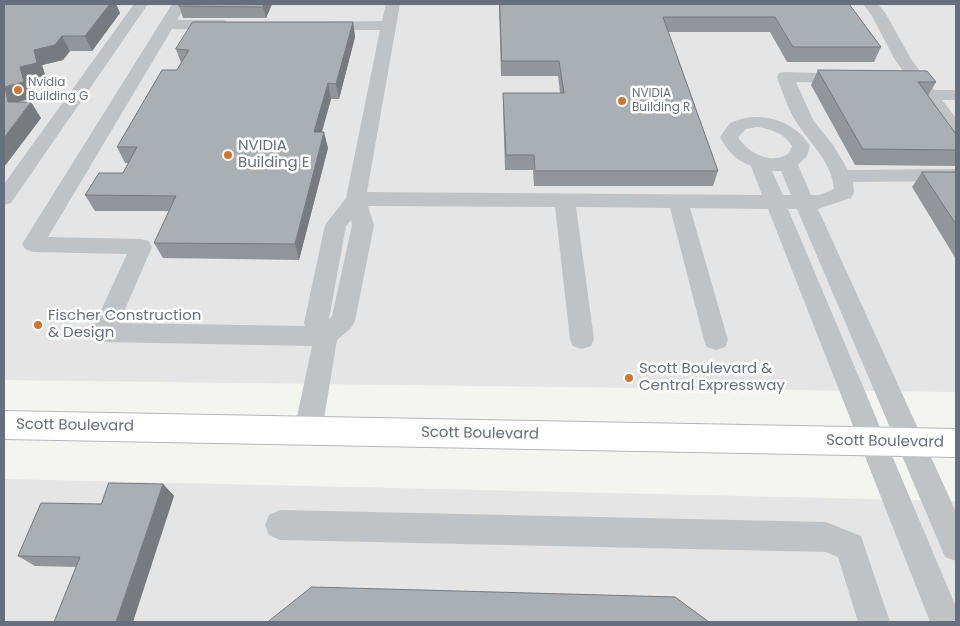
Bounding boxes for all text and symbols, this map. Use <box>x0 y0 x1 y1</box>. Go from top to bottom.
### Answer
place label: Nvidia Building G <box>28 76 88 104</box>
marker: Nvidia Building G <box>12 84 24 96</box>
place label: NVIDIA Building R <box>632 87 690 115</box>
marker: NVIDIA Building R <box>616 95 628 107</box>
place label: NVIDIA Building E <box>238 137 309 172</box>
marker: NVIDIA Building E <box>222 149 234 161</box>
place label: Fischer Construction & Design <box>48 307 201 342</box>
marker: Fischer Construction & Design <box>32 319 44 331</box>
place label: Scott Boulevard & Central Expressway <box>639 360 785 395</box>
marker: Scott Boulevard & Central Expressway <box>623 372 635 384</box>
street label: Scott Boulevard <box>16 416 134 436</box>
street label: Scott Boulevard <box>421 424 539 444</box>
street label: Scott Boulevard <box>826 432 944 452</box>

